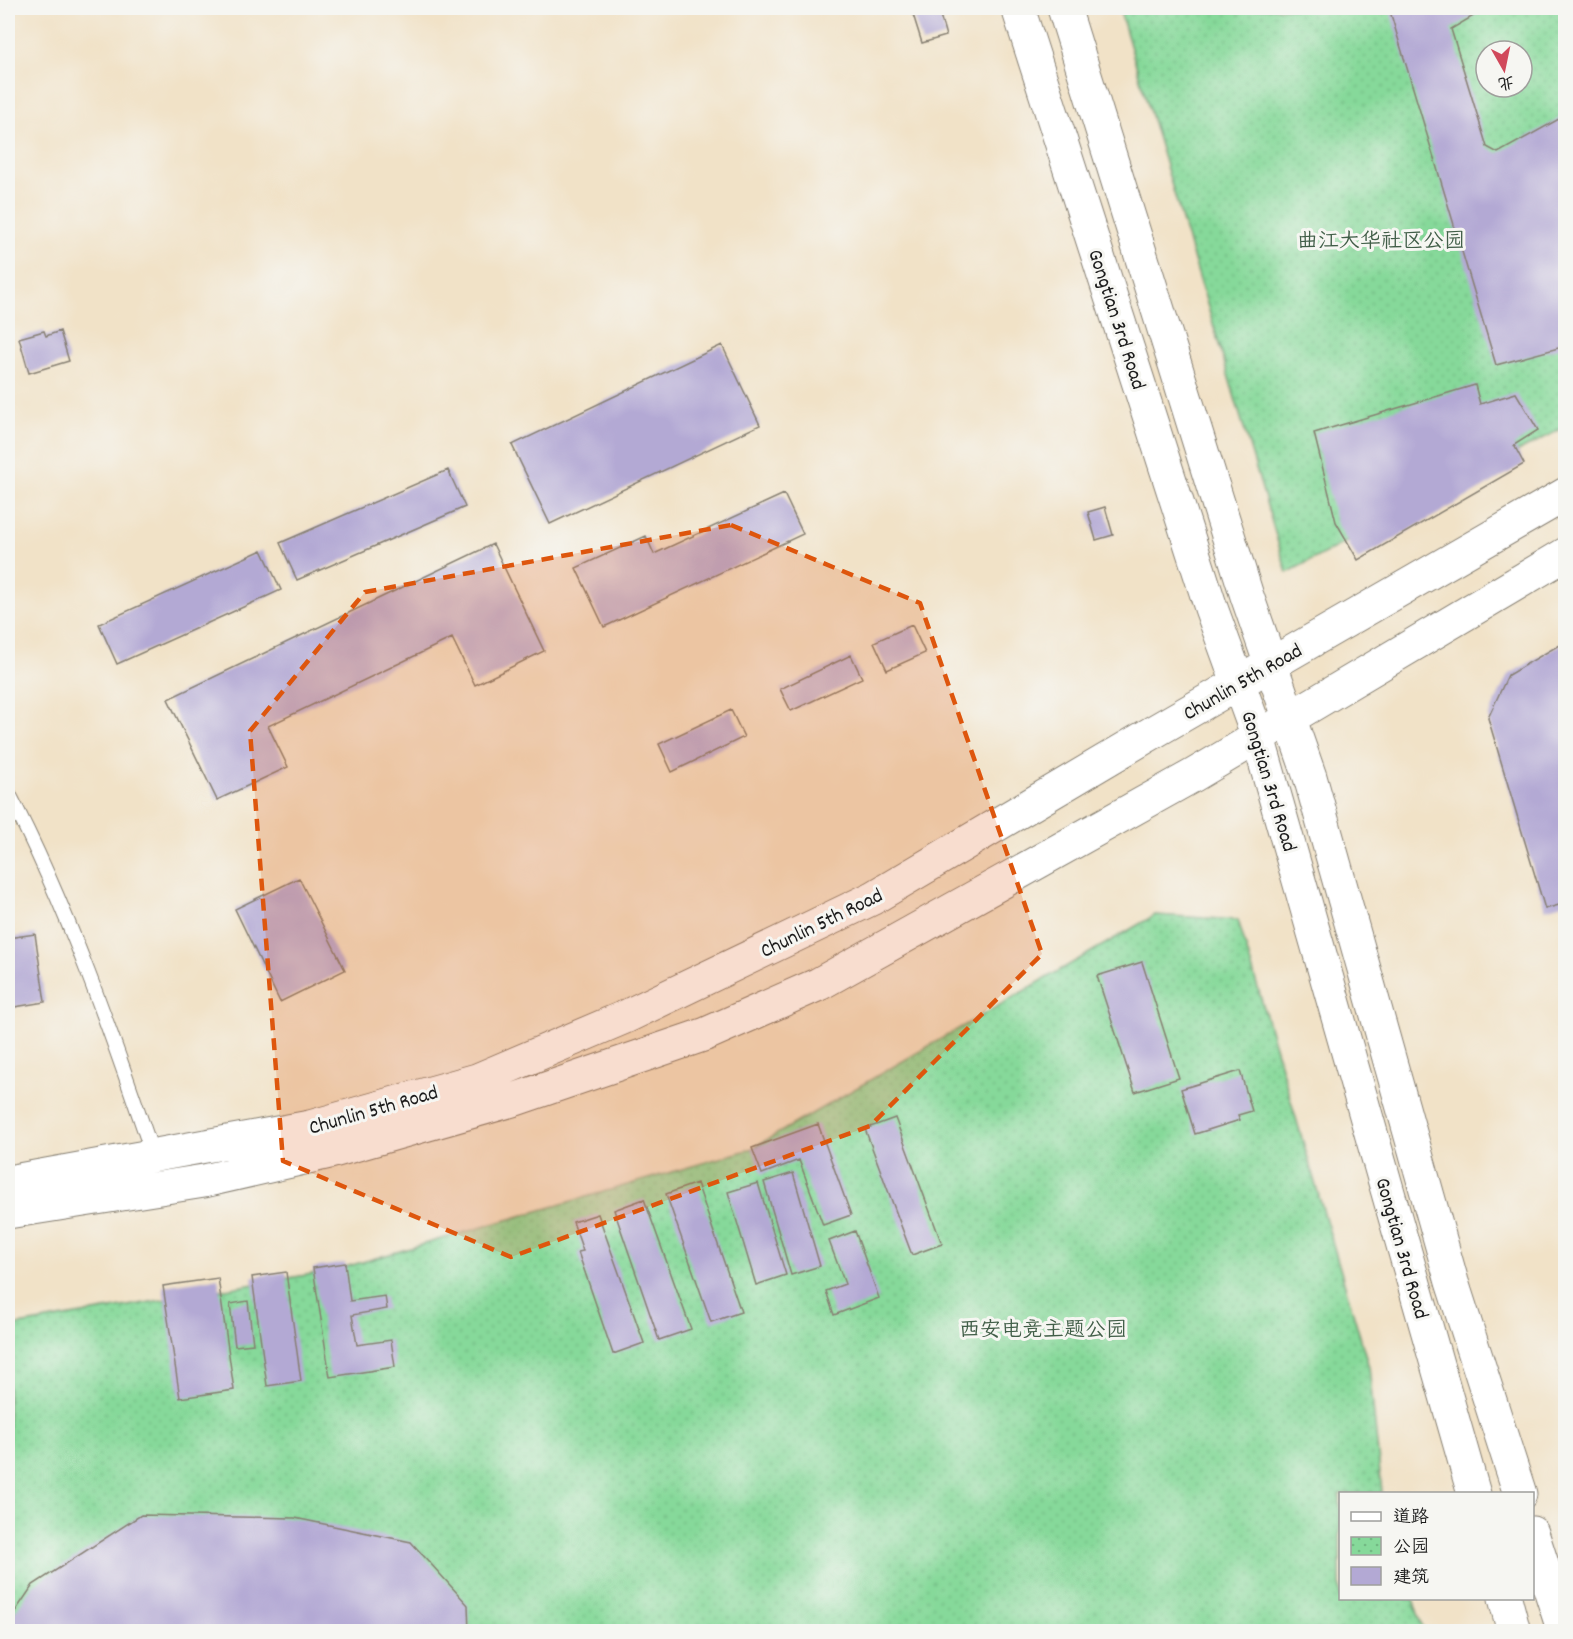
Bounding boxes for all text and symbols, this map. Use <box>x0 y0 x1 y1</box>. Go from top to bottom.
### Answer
north arrow <box>1474 39 1534 99</box>
text: 北 <box>1496 69 1516 94</box>
park label: 曲江大华社区公园 <box>1297 228 1465 258</box>
street label: Gongtian 3rd Road <box>1078 246 1152 394</box>
street label: Chunlin 5th Road <box>1178 637 1309 730</box>
street label: Gongtian 3rd Road <box>1231 708 1303 856</box>
street label: Chunlin 5th Road <box>756 882 889 967</box>
street label: Chunlin 5th Road <box>306 1079 442 1145</box>
street label: Gongtian 3rd Road <box>1366 1175 1435 1323</box>
park label: 西安电竞主题公园 <box>959 1317 1127 1347</box>
legend <box>1339 1492 1534 1600</box>
text: 道路 <box>1393 1506 1429 1531</box>
text: 公园 <box>1393 1536 1429 1561</box>
text: 建筑 <box>1393 1566 1429 1591</box>

